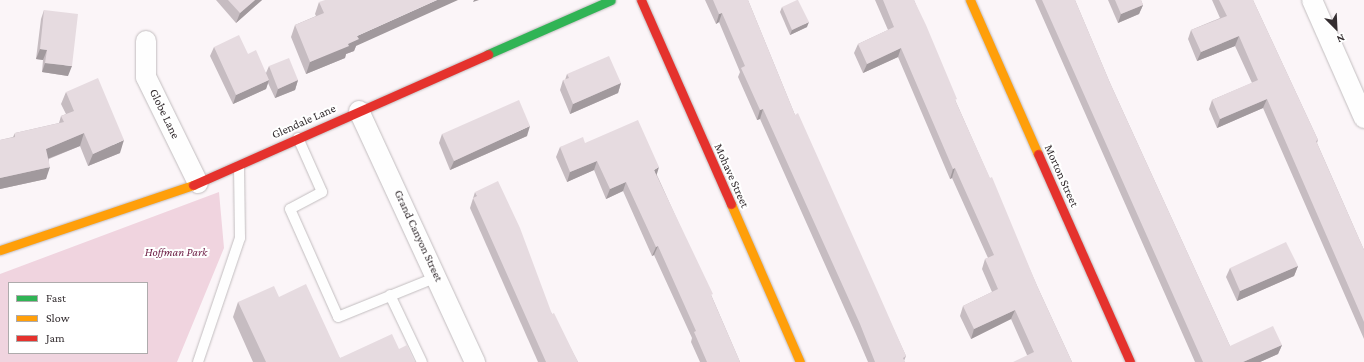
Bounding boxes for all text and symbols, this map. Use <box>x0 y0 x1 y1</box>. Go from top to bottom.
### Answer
north arrow <box>1316 8 1356 48</box>
text: N <box>1335 32 1347 46</box>
street label: Globe Lane <box>146 87 182 141</box>
street label: Glendale Lane <box>270 102 338 142</box>
street label: Mohave Street <box>710 142 752 210</box>
street label: Morton Street <box>1041 143 1081 209</box>
street label: Grand Canyon Street <box>390 188 446 284</box>
park label: Hoffman Park <box>145 246 207 260</box>
legend <box>8 282 148 354</box>
text: Fast <box>46 291 66 305</box>
text: Slow <box>46 311 70 325</box>
text: Jam <box>46 331 65 345</box>

